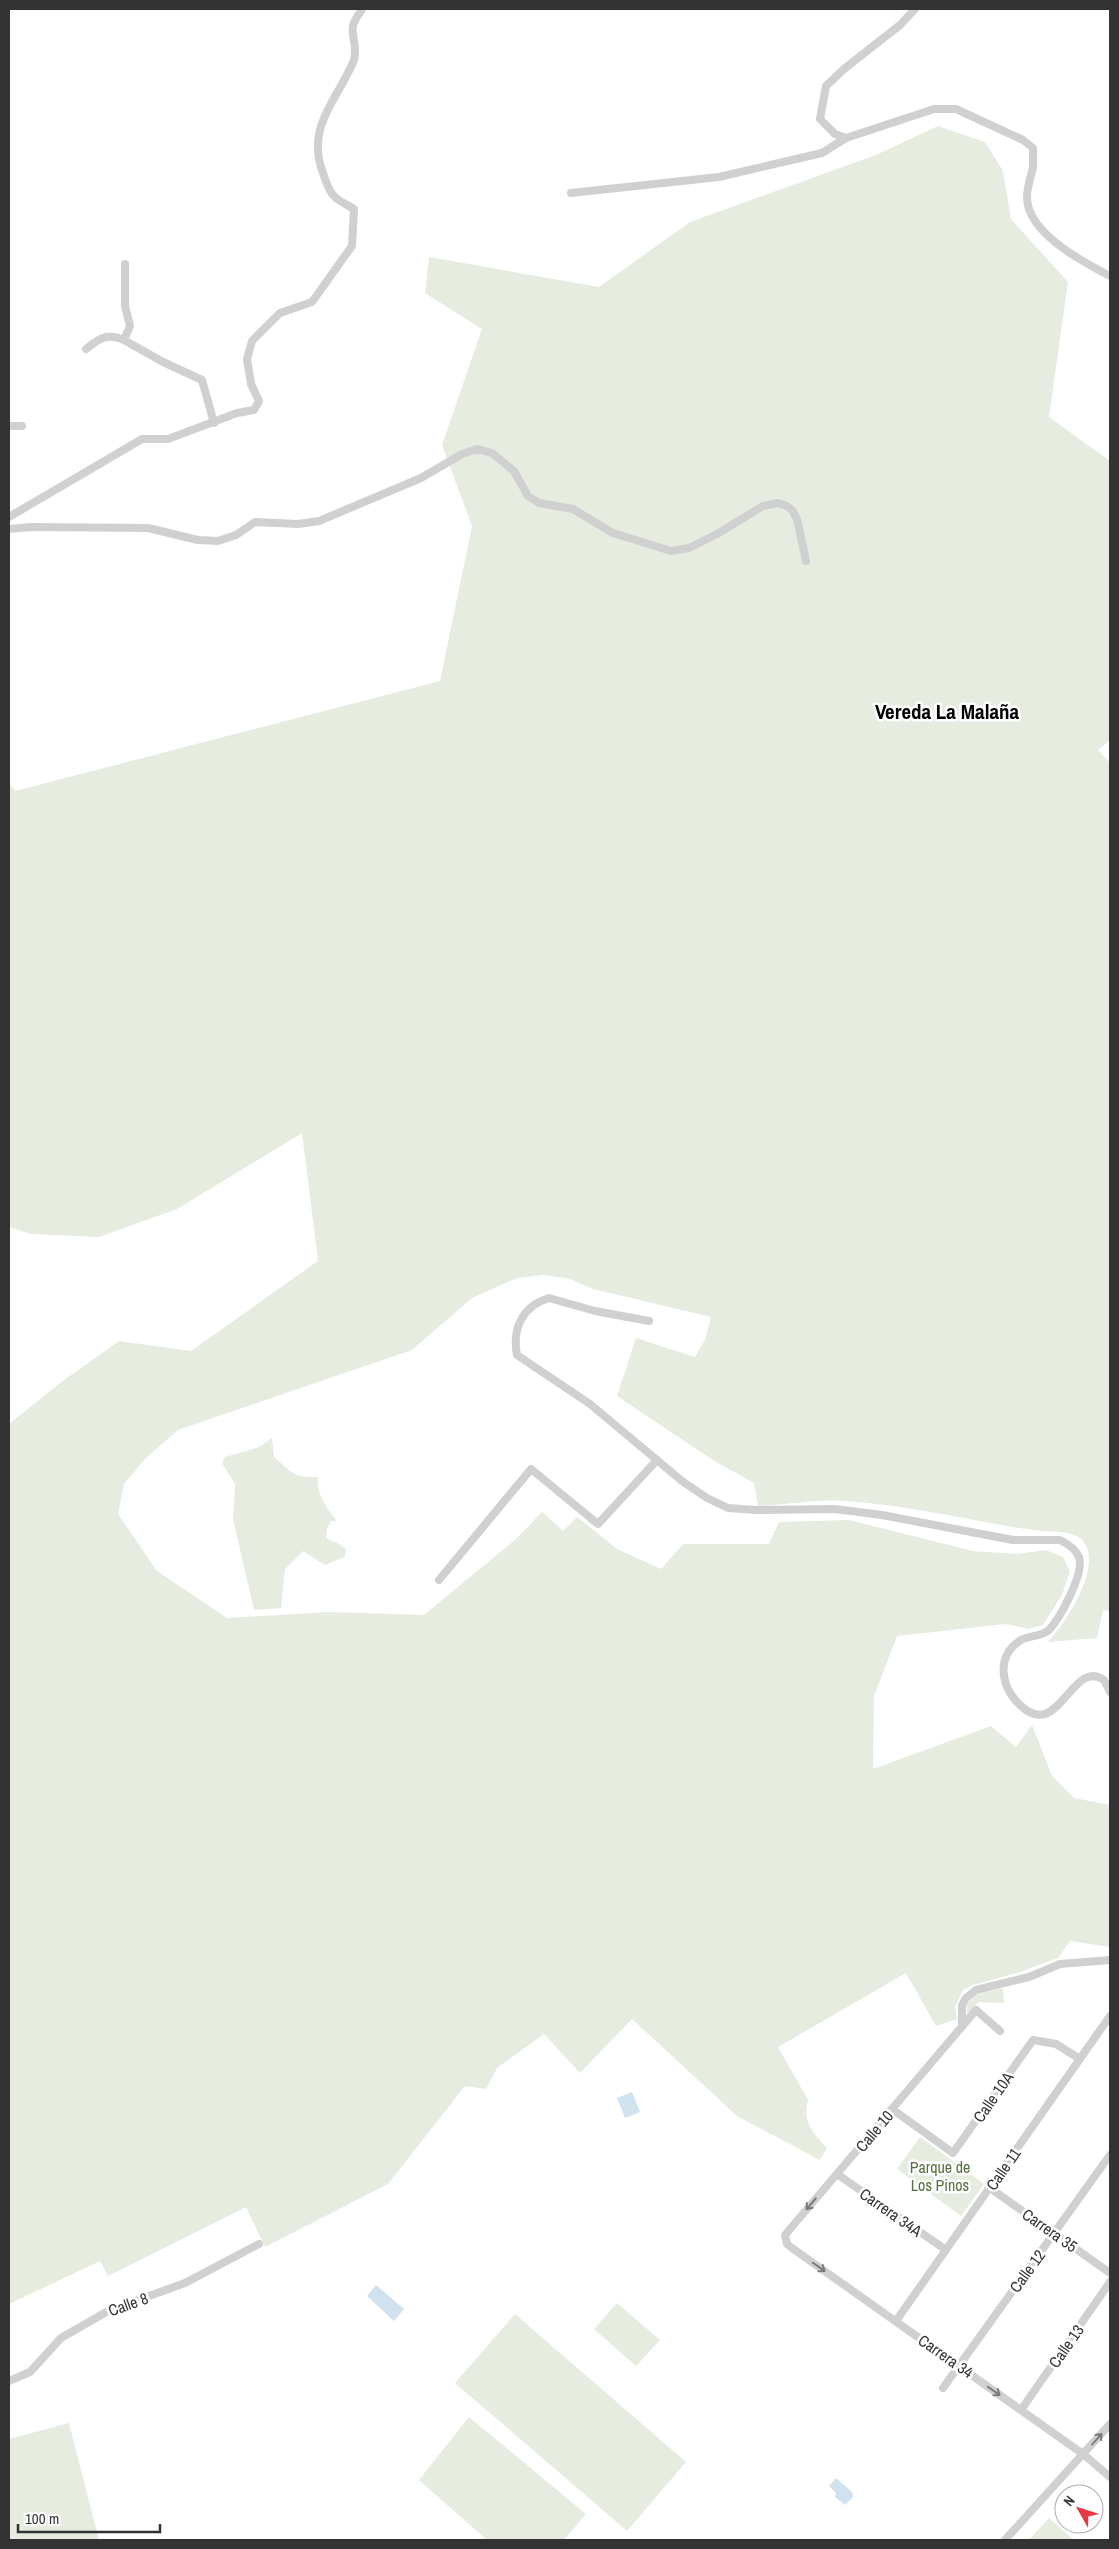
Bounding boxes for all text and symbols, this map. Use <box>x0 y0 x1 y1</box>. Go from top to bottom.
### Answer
district label: Vereda La Malaña <box>875 697 1020 726</box>
street label: Calle 10A <box>968 2067 1018 2127</box>
street label: Calle 10 <box>850 2105 898 2157</box>
street label: Calle 11 <box>980 2143 1026 2195</box>
park label: Parque de Los Pinos <box>910 2156 970 2196</box>
street label: Carrera 34A <box>855 2182 927 2242</box>
one-way arrow <box>806 2198 817 2211</box>
street label: Carrera 35 <box>1018 2203 1082 2257</box>
street label: Calle 12 <box>1004 2245 1050 2297</box>
one-way arrow <box>812 2262 826 2272</box>
street label: Calle 8 <box>105 2287 151 2321</box>
street label: Calle 13 <box>1043 2320 1089 2372</box>
street label: Carrera 34 <box>914 2329 978 2383</box>
one-way arrow <box>987 2386 1001 2396</box>
one-way arrow <box>1091 2432 1103 2445</box>
north arrow <box>1054 2484 1104 2534</box>
text: N <box>1059 2492 1079 2510</box>
scale bar <box>18 2502 160 2534</box>
text: 100 m <box>25 2508 59 2529</box>

